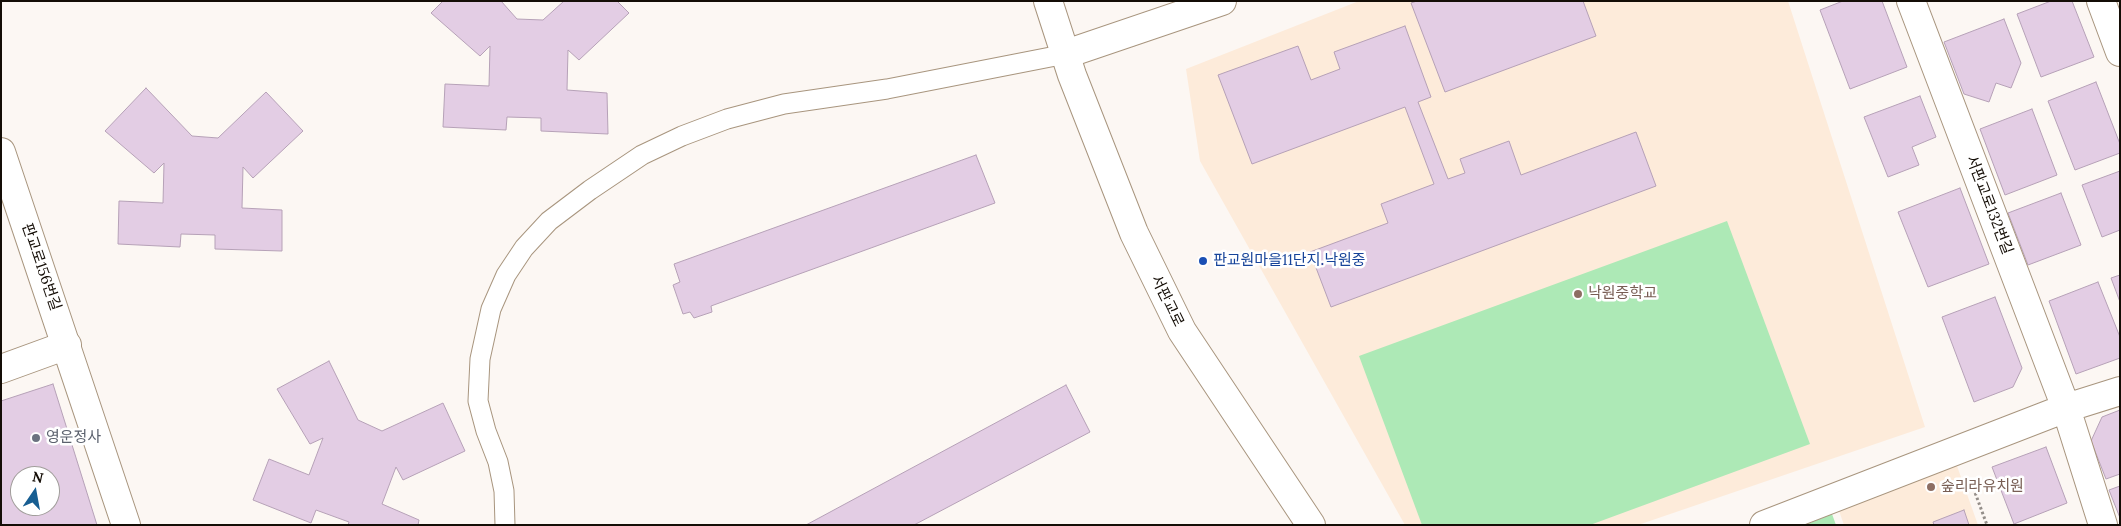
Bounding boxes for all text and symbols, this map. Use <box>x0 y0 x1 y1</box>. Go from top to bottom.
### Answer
street label: 서판교로132번길 <box>1962 153 2016 257</box>
street label: 판교로156번길 <box>18 221 64 313</box>
place label: 판교원마을11단지.낙원중 <box>1213 252 1366 270</box>
marker: 판교원마을11단지.낙원중 <box>1197 255 1209 267</box>
street label: 서판교로 <box>1147 272 1187 330</box>
place label: 낙원중학교 <box>1588 285 1657 303</box>
marker: 낙원중학교 <box>1572 288 1584 300</box>
place label: 영운정사 <box>46 429 101 447</box>
marker: 영운정사 <box>30 432 42 444</box>
north arrow <box>10 466 60 516</box>
text: N <box>31 467 45 487</box>
place label: 숲리라유치원 <box>1941 478 2024 496</box>
marker: 숲리라유치원 <box>1925 481 1937 493</box>

